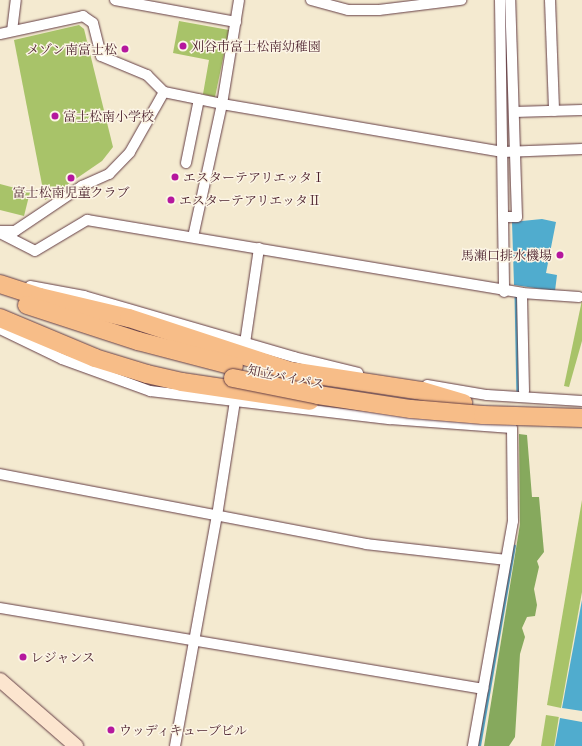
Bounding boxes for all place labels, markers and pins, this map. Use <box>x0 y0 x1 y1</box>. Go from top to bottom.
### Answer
place label: 刈谷市富士松南幼稚園 <box>191 38 321 54</box>
place label: メゾン南富士松 <box>26 41 117 57</box>
marker: 刈谷市富士松南幼稚園 <box>178 41 188 51</box>
marker: メゾン南富士松 <box>120 44 130 54</box>
place label: 富士松南小学校 <box>63 108 154 124</box>
marker: 富士松南小学校 <box>50 111 60 121</box>
place label: エスターテアリエッタⅠ <box>183 169 326 185</box>
marker: エスターテアリエッタⅠ <box>170 172 180 182</box>
marker: 富士松南児童クラブ <box>66 173 76 183</box>
place label: 富士松南児童クラブ <box>13 184 129 200</box>
place label: エスターテアリエッタⅡ <box>179 192 322 208</box>
marker: エスターテアリエッタⅡ <box>166 195 176 205</box>
place label: 馬瀬口排水機場 <box>461 247 552 263</box>
marker: 馬瀬口排水機場 <box>555 250 565 260</box>
place label: レジャンス <box>31 649 96 665</box>
marker: レジャンス <box>18 652 28 662</box>
place label: ウッディキューブビル <box>119 722 249 738</box>
marker: ウッディキューブビル <box>106 725 116 735</box>

